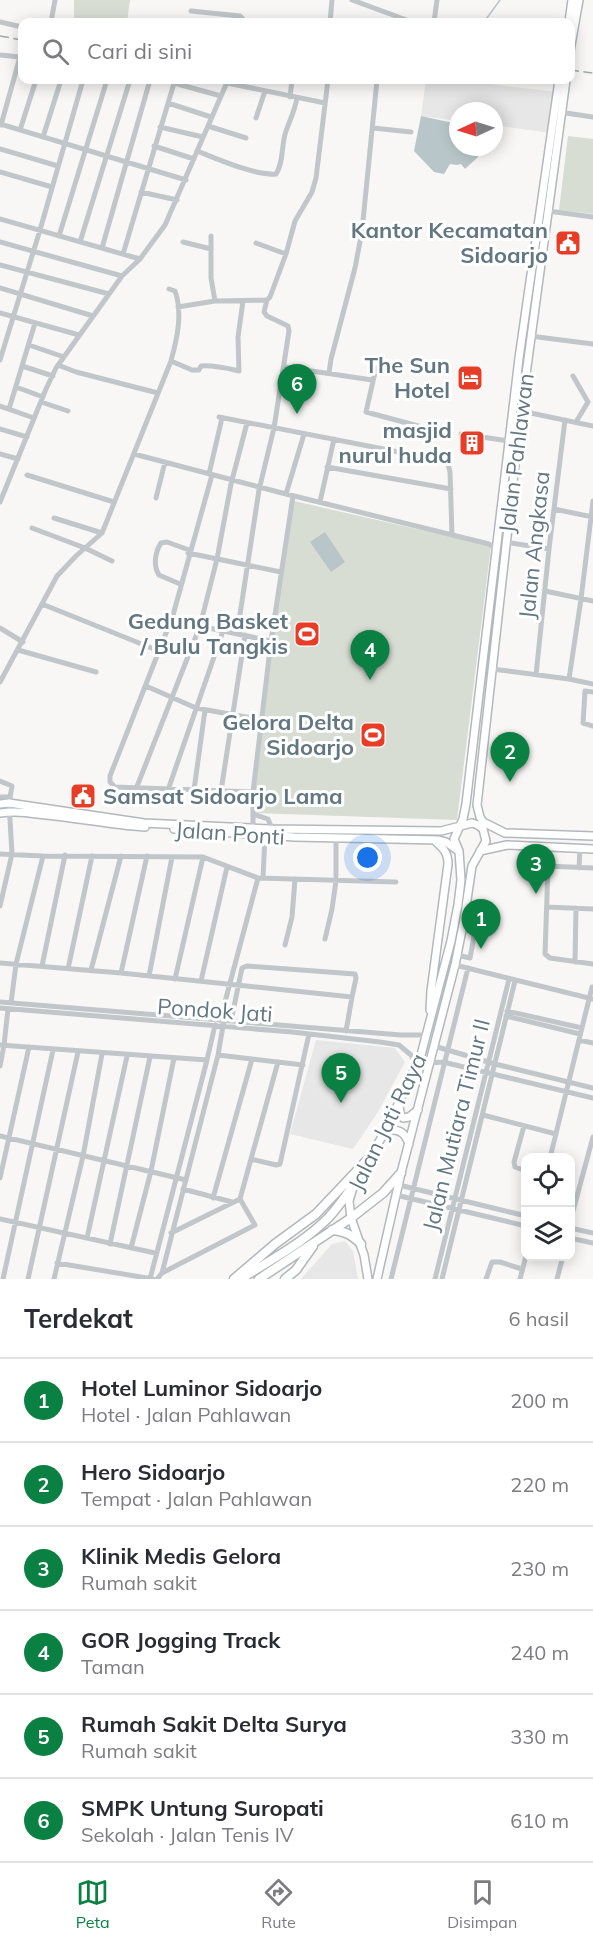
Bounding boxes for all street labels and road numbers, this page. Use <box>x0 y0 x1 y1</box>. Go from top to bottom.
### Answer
street label: Jalan Pahlawan <box>492 372 540 534</box>
street label: Jalan Angkasa <box>512 470 556 620</box>
street label: Jalan Ponti <box>174 815 286 851</box>
street label: Pondok Jati <box>156 992 274 1028</box>
street label: Jalan Mutiara Timur II <box>416 1016 496 1234</box>
street label: Jalan Jati Raya <box>342 1049 432 1195</box>

